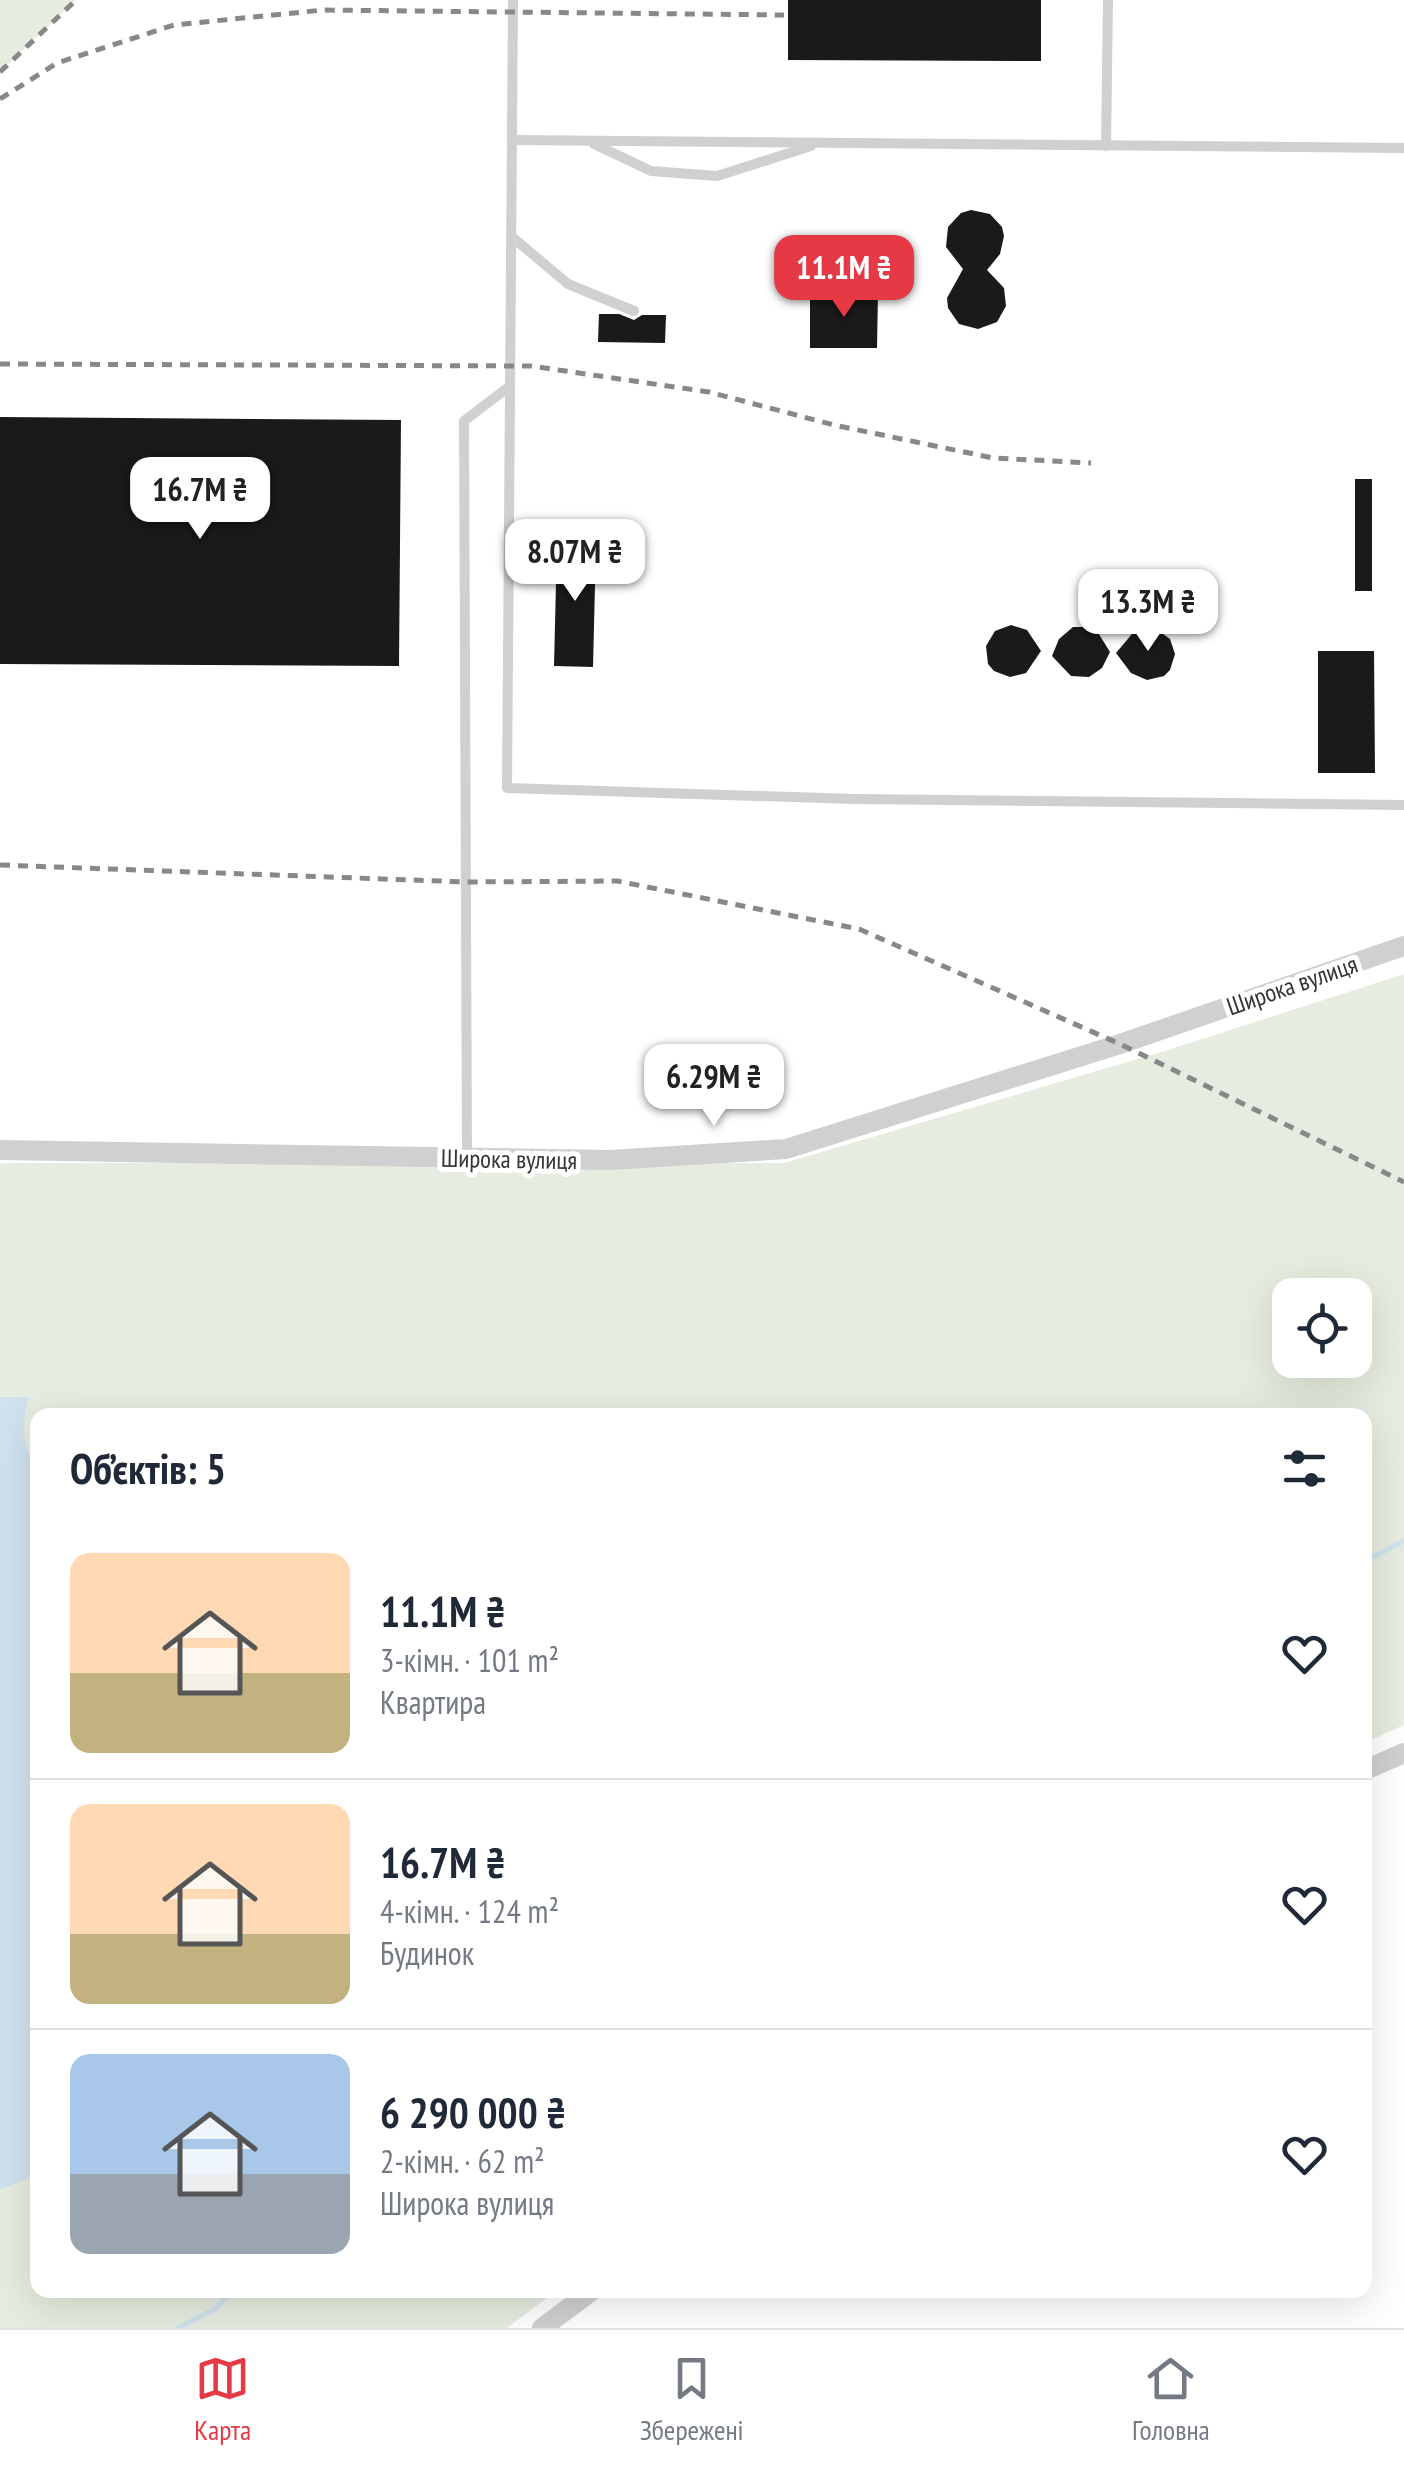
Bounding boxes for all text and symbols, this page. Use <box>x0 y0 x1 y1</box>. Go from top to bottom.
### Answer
pin: 11.1M ₴ <box>752 235 936 320</box>
text: 11.1M ₴ <box>796 246 892 288</box>
pin: 16.7M ₴ <box>108 457 292 542</box>
text: 16.7M ₴ <box>152 468 248 510</box>
pin: 8.07M ₴ <box>483 519 667 604</box>
text: 8.07M ₴ <box>527 530 623 572</box>
pin: 13.3M ₴ <box>1056 569 1240 654</box>
text: 13.3M ₴ <box>1100 580 1196 622</box>
street label: Широка вулиця <box>1222 948 1362 1022</box>
pin: 6.29M ₴ <box>622 1044 806 1129</box>
text: 6.29M ₴ <box>666 1055 762 1097</box>
street label: Широка вулиця <box>441 1142 577 1176</box>
map controls <box>1272 1278 1372 1378</box>
button: locate <box>1272 1278 1372 1378</box>
text: Об’єктів: 5 <box>70 1441 226 1496</box>
icon: filters <box>1277 1441 1332 1496</box>
text: 11.1M ₴ <box>380 1584 506 1639</box>
icon: home <box>150 1593 270 1713</box>
icon: heart <box>1277 1626 1332 1681</box>
text: 3-кімн. · 101 m² <box>380 1639 559 1681</box>
text: Квартира <box>380 1681 486 1723</box>
text: 16.7M ₴ <box>380 1835 506 1890</box>
icon: home <box>150 1844 270 1964</box>
icon: heart <box>1277 1877 1332 1932</box>
text: 4-кімн. · 124 m² <box>380 1890 559 1932</box>
text: Будинок <box>380 1932 474 1974</box>
text: 6 290 000 ₴ <box>380 2085 566 2140</box>
icon: home <box>150 2094 270 2214</box>
icon: heart <box>1277 2127 1332 2182</box>
text: 2-кімн. · 62 m² <box>380 2140 545 2182</box>
text: Широка вулиця <box>380 2182 554 2224</box>
tab: Карта <box>194 2351 251 2448</box>
tab: Збережені <box>640 2351 744 2448</box>
tab: Головна <box>1132 2351 1210 2448</box>

